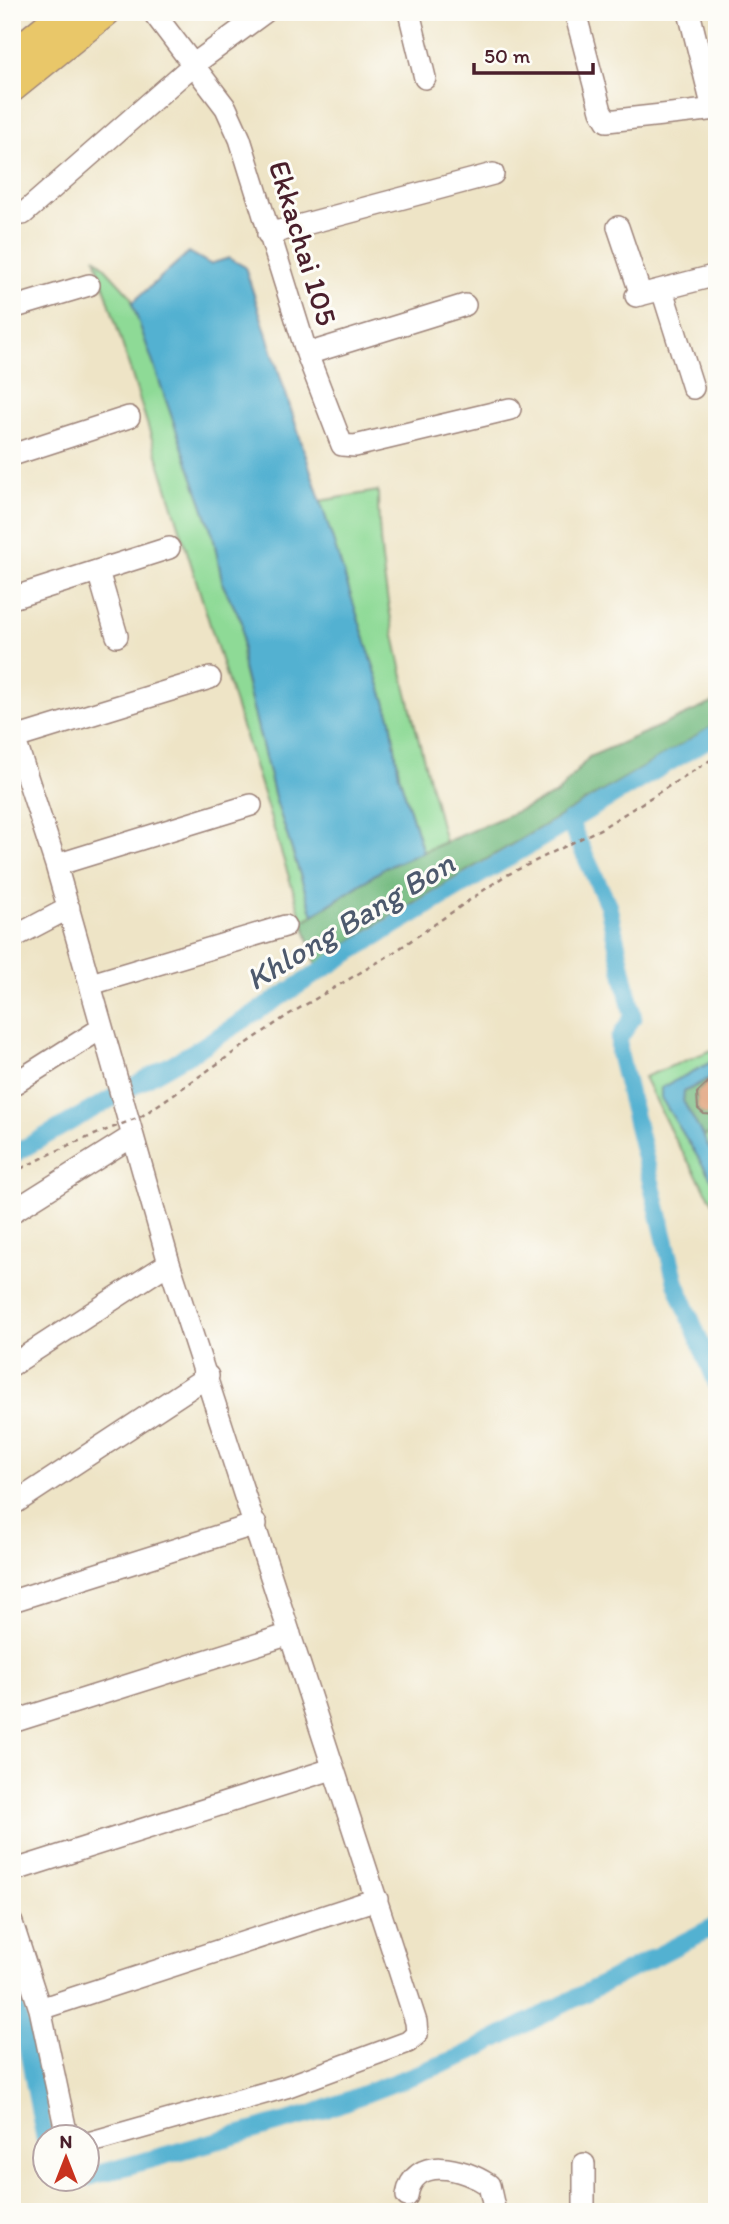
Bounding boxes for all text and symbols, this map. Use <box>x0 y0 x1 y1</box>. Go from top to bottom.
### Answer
scale bar <box>474 32 592 76</box>
text: 50 m <box>484 43 531 68</box>
street label: Ekkachai 105 <box>261 156 346 330</box>
water label: Khlong Bang Bon <box>239 844 461 998</box>
north arrow <box>32 2122 102 2192</box>
text: N <box>60 2130 72 2153</box>

